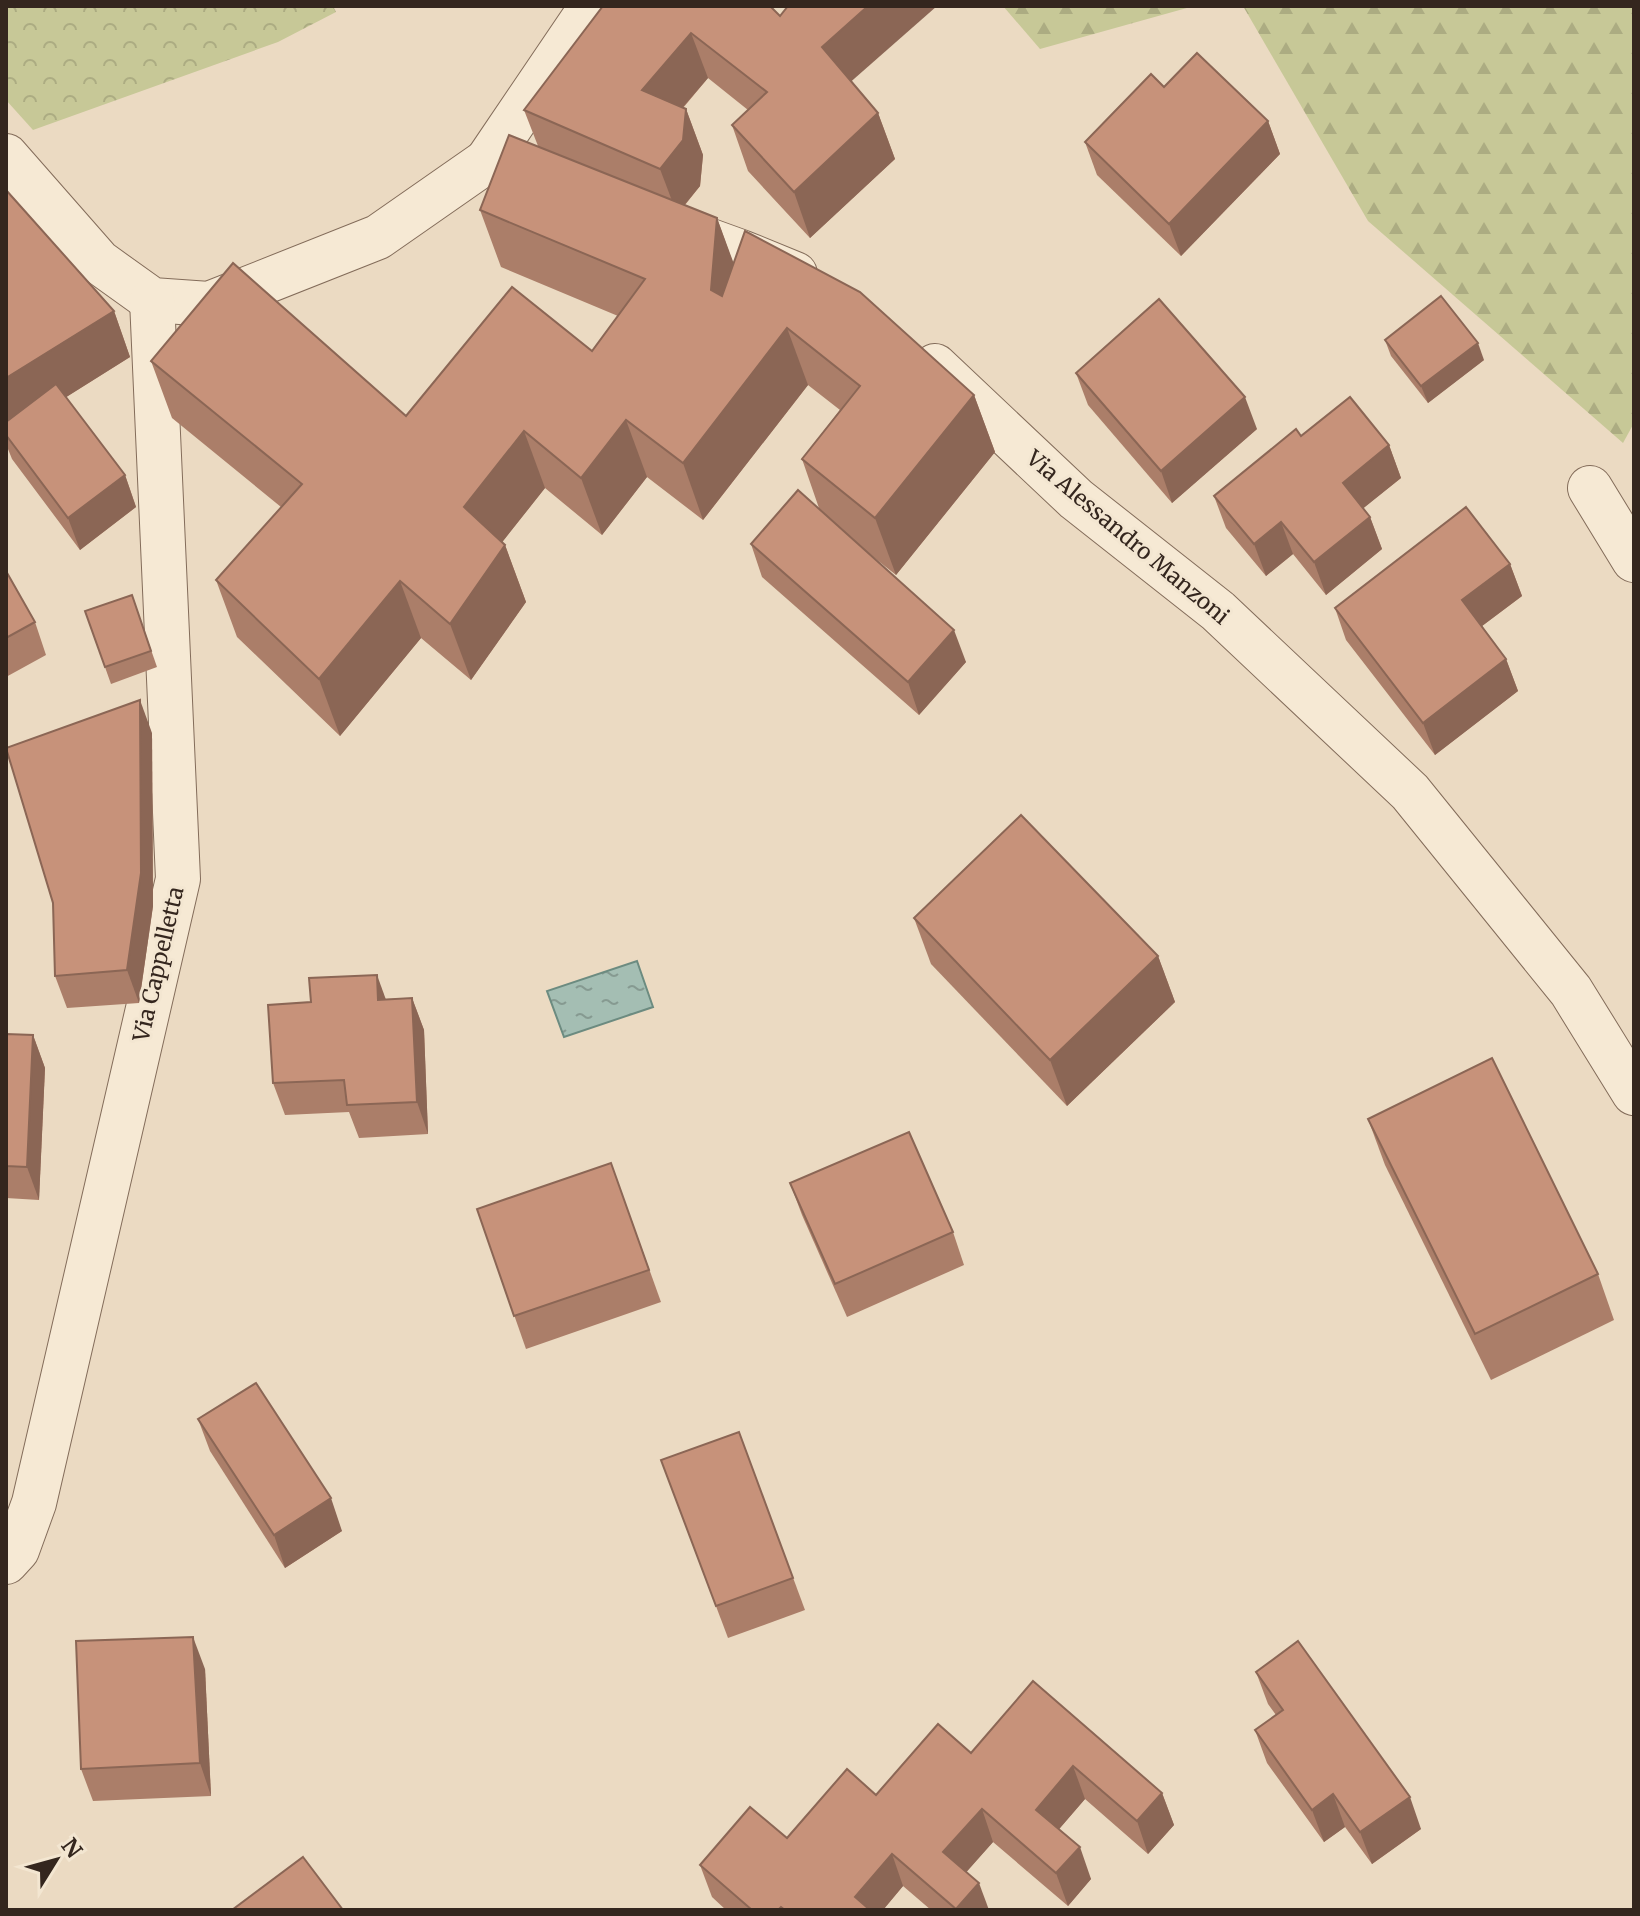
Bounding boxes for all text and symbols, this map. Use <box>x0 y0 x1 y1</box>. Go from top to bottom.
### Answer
street label: Via Alessandro Manzoni <box>1020 443 1235 630</box>
street label: Via Cappelletta <box>126 884 189 1045</box>
north arrow <box>16 1820 96 1900</box>
text: N <box>56 1833 89 1864</box>

